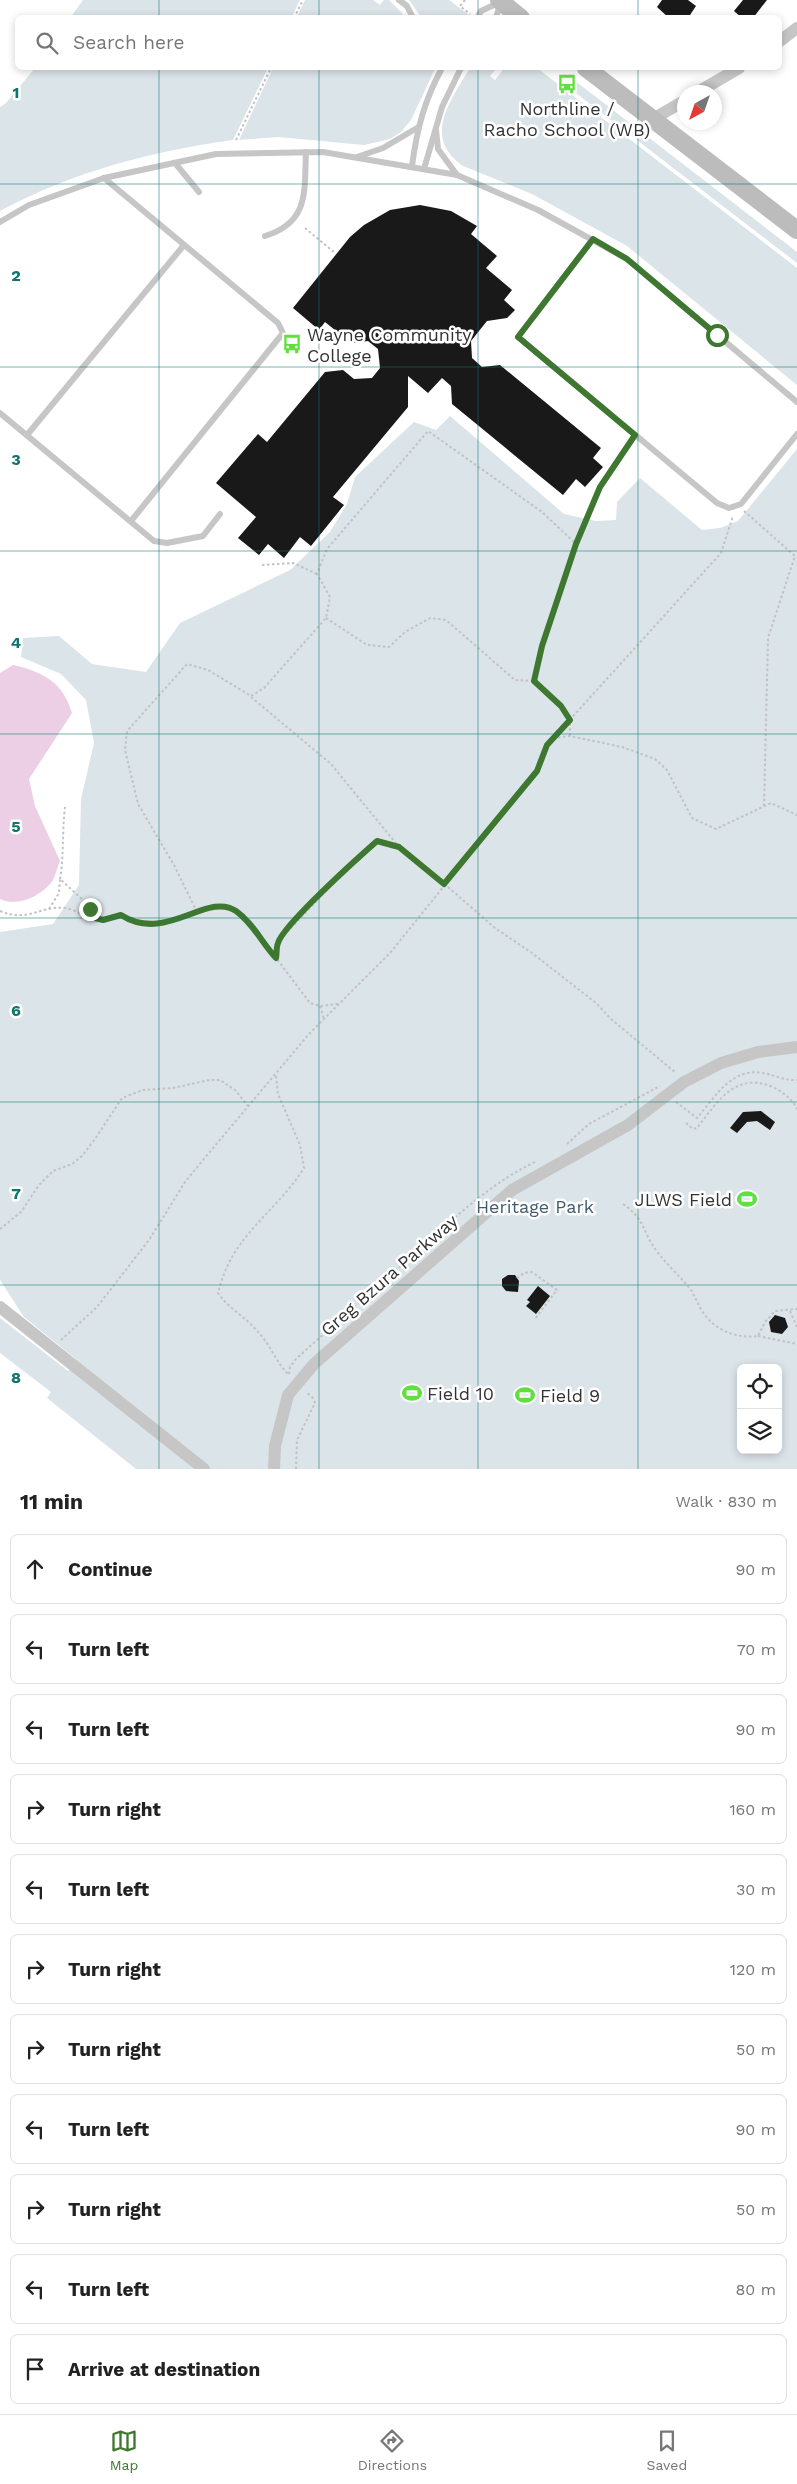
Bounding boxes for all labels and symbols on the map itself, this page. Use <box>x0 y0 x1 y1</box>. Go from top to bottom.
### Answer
bus stop icon: Northline / Racho School (WB) <box>556 73 578 95</box>
text: 1 <box>13 83 19 102</box>
north arrow <box>677 85 722 130</box>
place label: Northline / Racho School (WB) <box>484 98 650 140</box>
text: 2 <box>11 266 21 285</box>
place label: Wayne Community College <box>307 324 472 366</box>
route start <box>706 324 729 347</box>
bus stop icon: Wayne Community College <box>281 333 303 355</box>
text: 3 <box>11 450 21 469</box>
text: 4 <box>11 633 21 652</box>
text: 5 <box>11 817 21 836</box>
route end <box>79 898 102 921</box>
text: 6 <box>11 1001 21 1020</box>
text: 7 <box>11 1184 21 1203</box>
sports icon: JLWS Field <box>736 1188 758 1210</box>
place label: JLWS Field <box>634 1189 732 1210</box>
park label: Heritage Park <box>476 1196 594 1217</box>
street label: Greg Bzura Parkway <box>316 1209 462 1340</box>
text: 8 <box>11 1368 21 1387</box>
sports icon: Field 10 <box>401 1382 423 1404</box>
place label: Field 10 <box>427 1383 494 1404</box>
sports icon: Field 9 <box>514 1384 536 1406</box>
place label: Field 9 <box>540 1385 600 1406</box>

